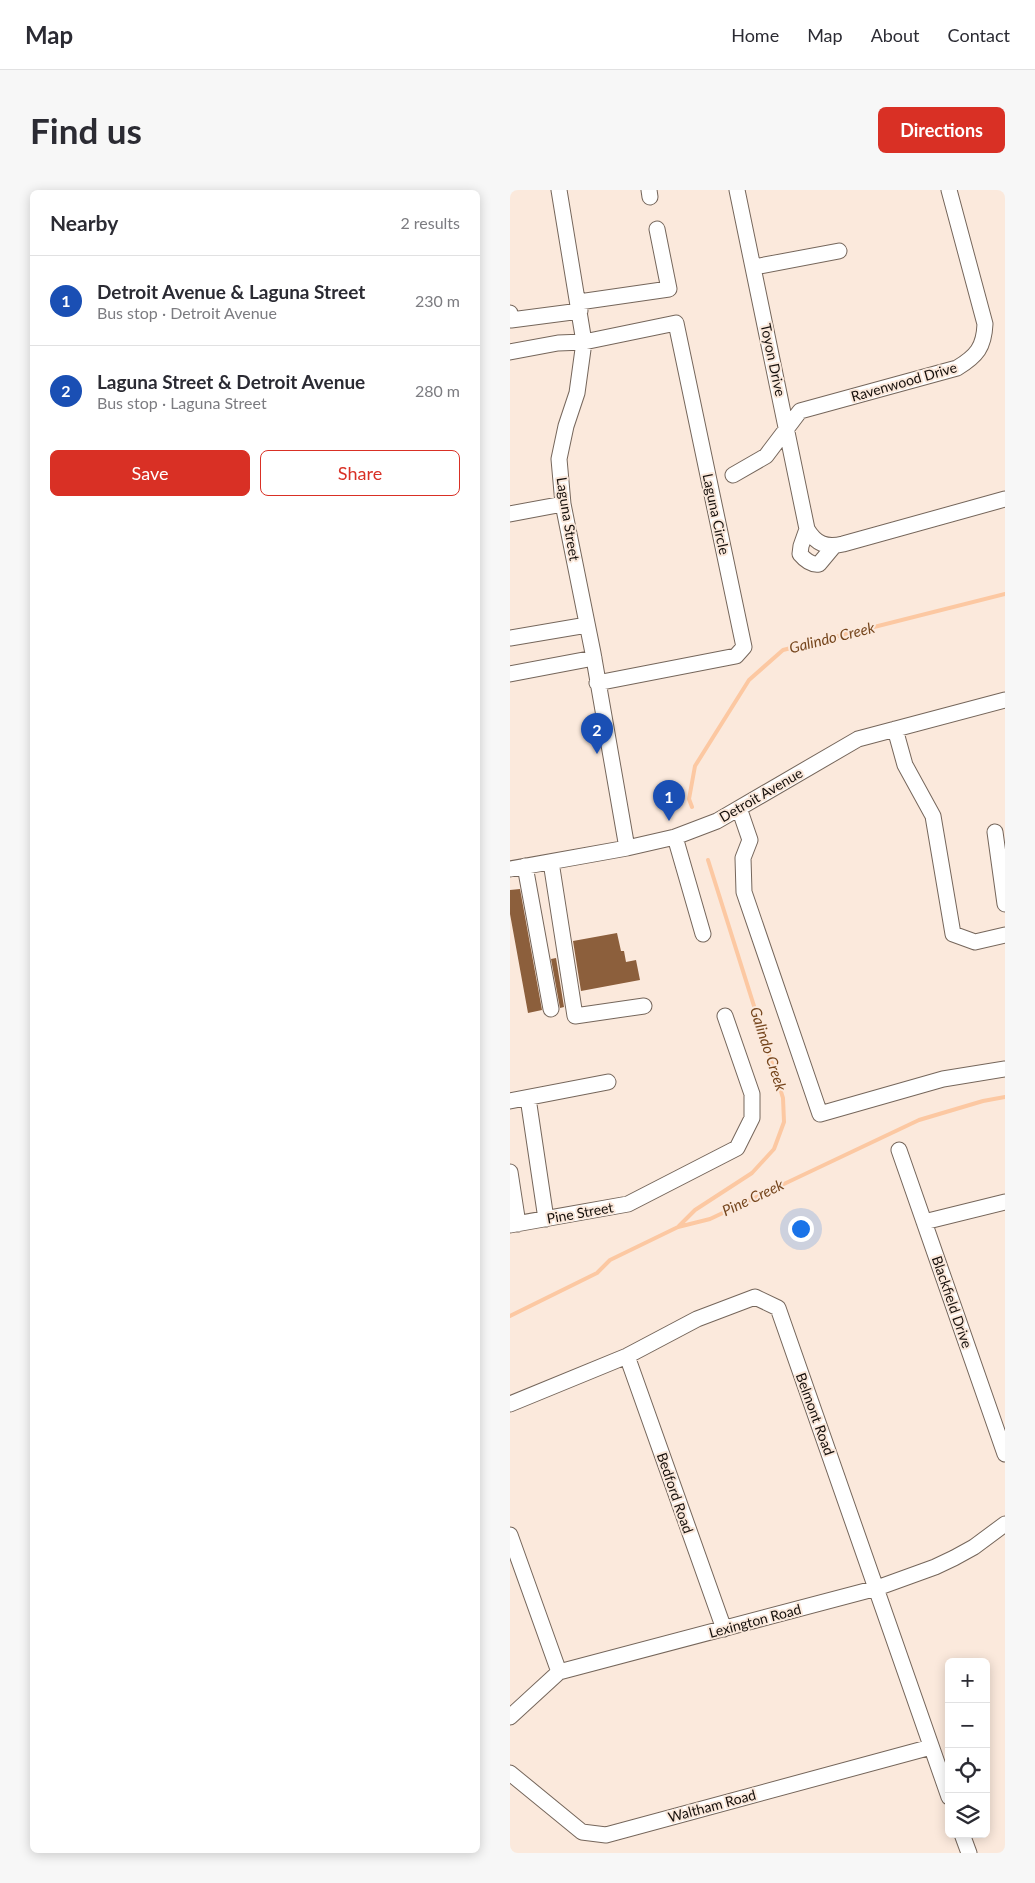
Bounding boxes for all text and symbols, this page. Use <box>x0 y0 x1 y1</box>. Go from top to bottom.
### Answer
text: Map <box>25 20 73 49</box>
text: Home <box>731 24 779 46</box>
text: Map <box>807 24 843 46</box>
text: About <box>871 24 920 46</box>
text: Contact <box>948 24 1010 46</box>
button: Directions <box>878 107 1005 153</box>
text: Find us <box>30 109 142 151</box>
text: Nearby <box>50 210 118 235</box>
text: 2 results <box>400 213 460 232</box>
text: Detroit Avenue & Laguna Street <box>97 280 365 303</box>
text: 1 <box>61 291 71 310</box>
text: 230 m <box>415 291 460 310</box>
text: Bus stop · Detroit Avenue <box>97 303 277 322</box>
street label: Toyon Drive <box>757 322 789 398</box>
street label: Ravenwood Drive <box>849 358 959 405</box>
text: Laguna Street & Detroit Avenue <box>97 370 365 393</box>
text: 2 <box>61 381 71 400</box>
text: 280 m <box>415 381 460 400</box>
text: Bus stop · Laguna Street <box>97 393 267 412</box>
button: Save <box>50 450 250 496</box>
button: Share <box>260 450 460 496</box>
street label: Laguna Circle <box>700 472 733 556</box>
street label: Laguna Street <box>553 476 583 562</box>
water label: Galindo Creek <box>787 618 877 656</box>
pin: 2 <box>581 713 613 754</box>
street label: Detroit Avenue <box>716 764 805 825</box>
pin: 1 <box>653 780 685 821</box>
water label: Galindo Creek <box>747 1004 791 1094</box>
water label: Pine Creek <box>719 1175 787 1219</box>
street label: Pine Street <box>545 1198 615 1227</box>
your location <box>788 1216 814 1242</box>
street label: Blackfield Drive <box>929 1253 976 1350</box>
street label: Belmont Road <box>793 1370 838 1457</box>
street label: Bedford Road <box>654 1450 697 1535</box>
street label: Lexington Road <box>707 1600 803 1641</box>
map controls <box>945 1658 990 1838</box>
button: + <box>945 1658 990 1703</box>
button: − <box>945 1703 990 1748</box>
button: locate <box>945 1748 990 1793</box>
street label: Waltham Road <box>666 1786 757 1825</box>
button: layers <box>945 1793 990 1838</box>

